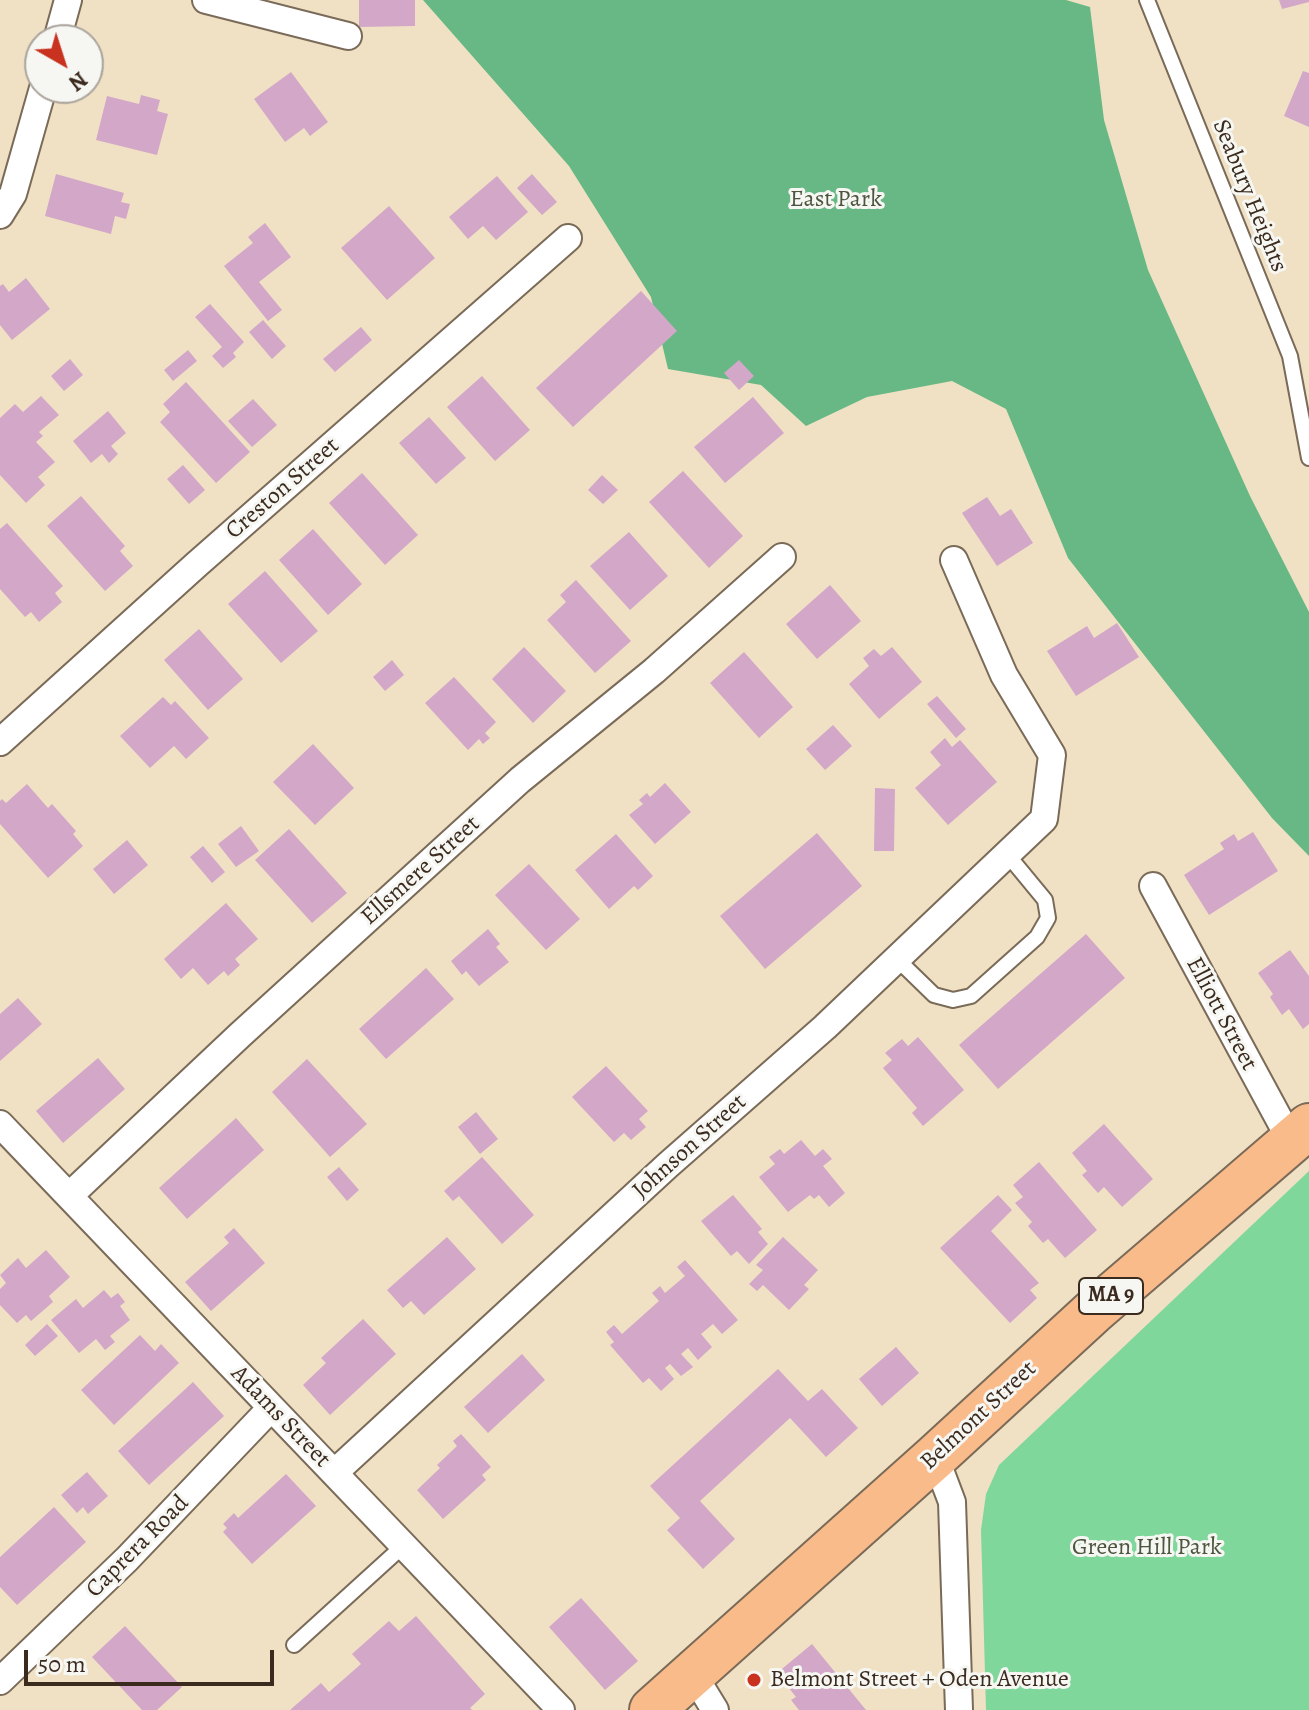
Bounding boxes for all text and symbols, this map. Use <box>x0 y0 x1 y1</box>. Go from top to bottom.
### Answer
north arrow <box>24 24 104 104</box>
text: N <box>62 64 94 98</box>
street label: Seabury Heights <box>1205 116 1293 276</box>
park label: East Park <box>790 186 882 214</box>
street label: Creston Street <box>220 432 346 546</box>
street label: Ellsmere Street <box>356 810 486 932</box>
street label: Elliott Street <box>1179 952 1263 1076</box>
street label: Johnson Street <box>627 1088 753 1206</box>
road number: MA 9 <box>1079 1278 1143 1314</box>
street label: Belmont Street <box>915 1355 1043 1477</box>
street label: Adams Street <box>224 1360 336 1474</box>
street label: Caprera Road <box>81 1490 195 1604</box>
park label: Green Hill Park <box>1072 1534 1222 1562</box>
scale bar <box>28 1634 278 1684</box>
text: 50 m <box>38 1648 86 1680</box>
place label: Belmont Street + Oden Avenue <box>770 1666 1069 1694</box>
marker: Belmont Street + Oden Avenue <box>745 1671 763 1689</box>

